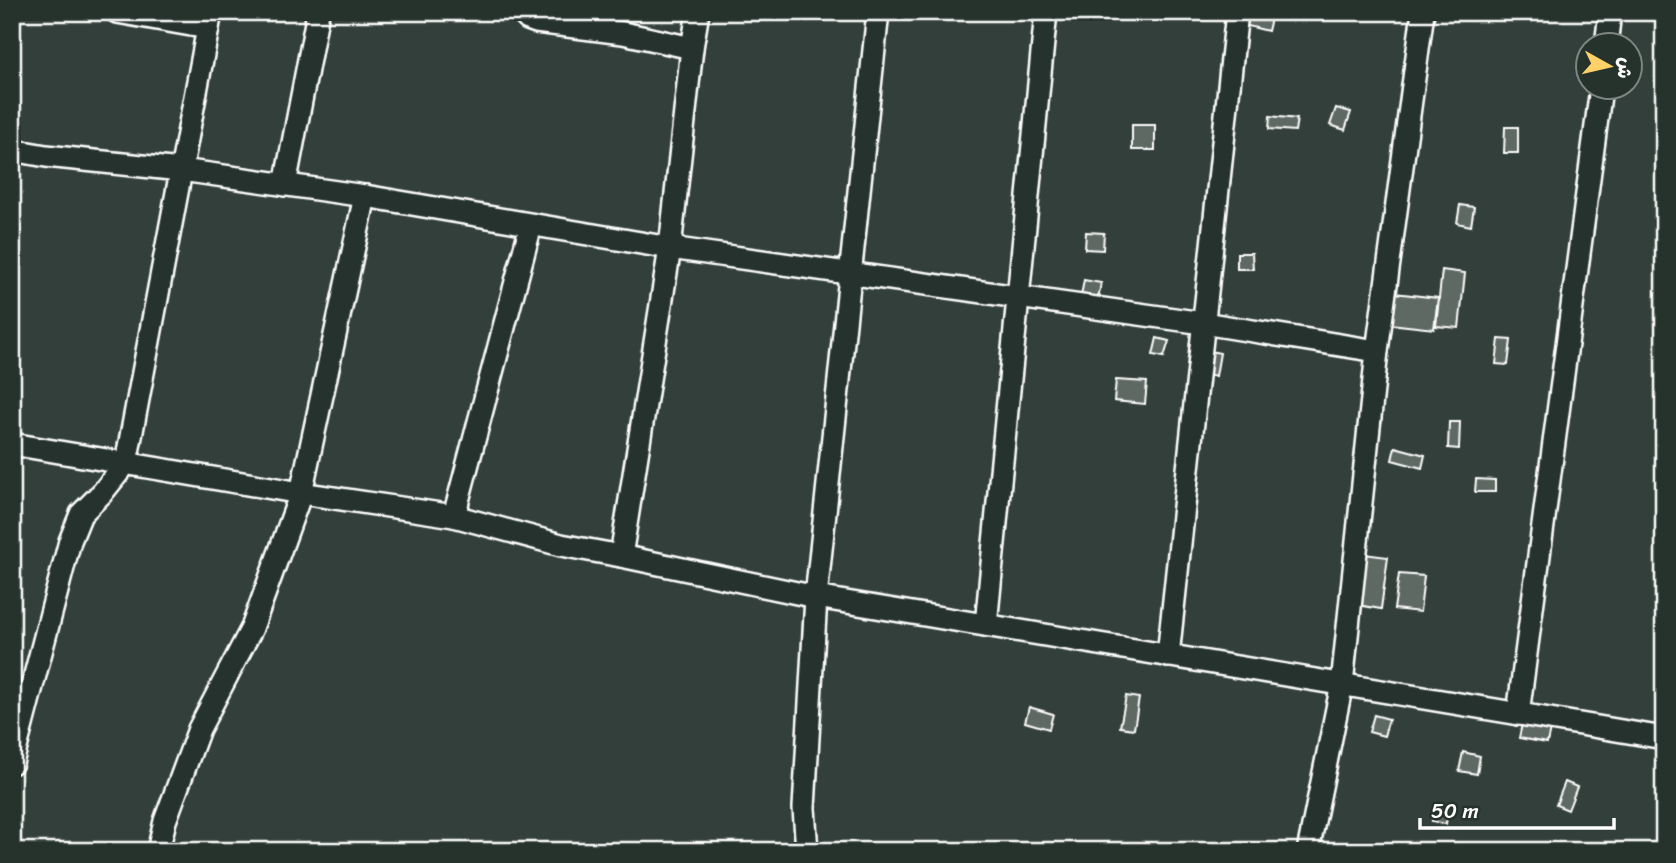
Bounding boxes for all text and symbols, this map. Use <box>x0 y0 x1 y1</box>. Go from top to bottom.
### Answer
north arrow <box>1574 32 1644 102</box>
text: ش <box>1608 56 1643 81</box>
scale bar <box>1420 786 1615 830</box>
text: 50 m <box>1431 792 1479 830</box>

